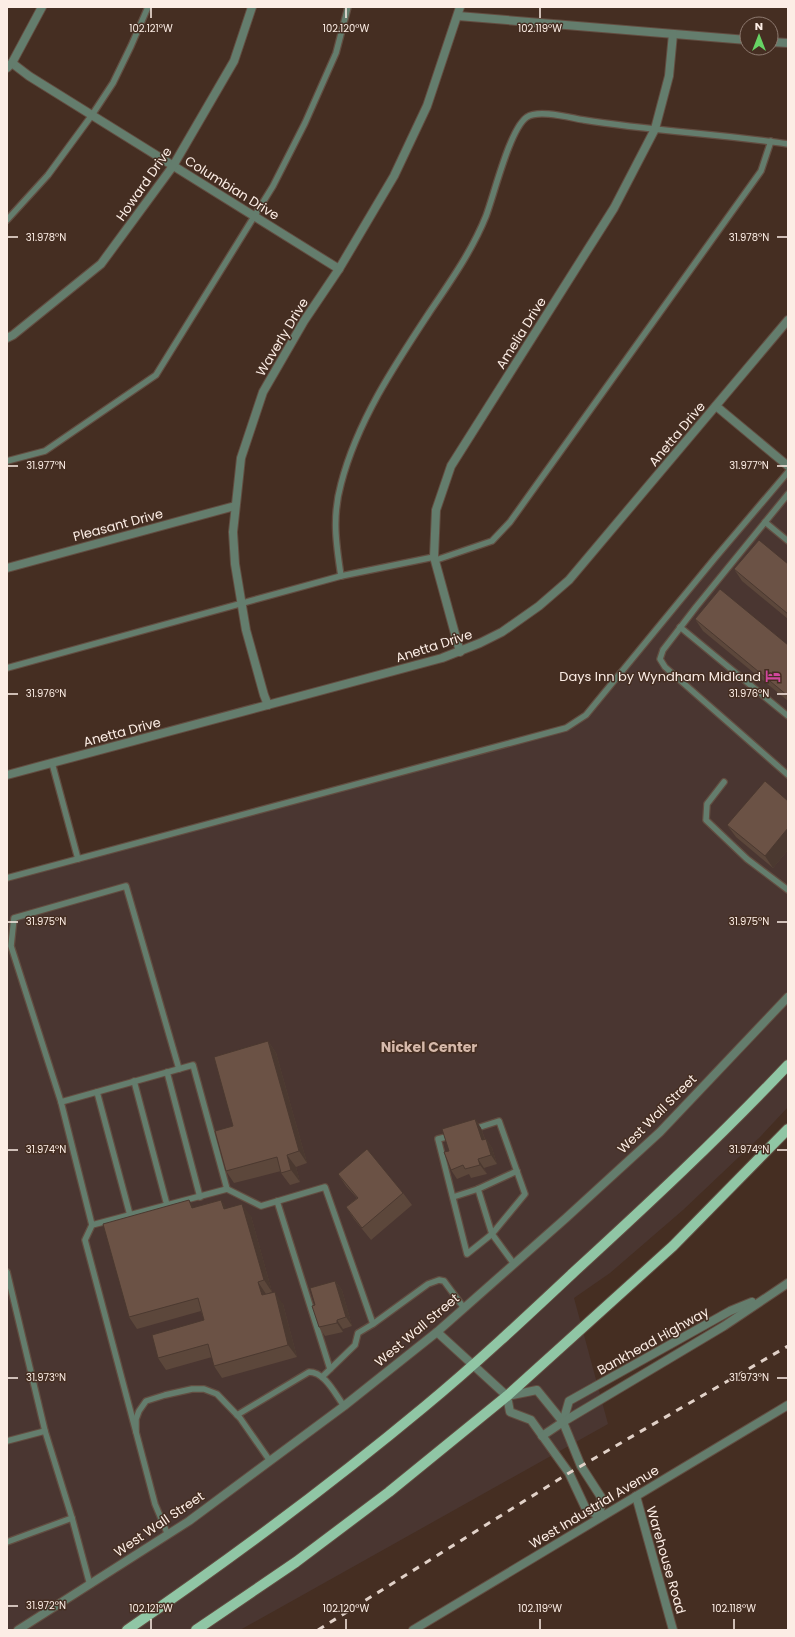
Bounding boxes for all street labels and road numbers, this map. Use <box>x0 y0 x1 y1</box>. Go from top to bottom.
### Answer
street label: Howard Drive <box>111 143 177 225</box>
street label: Columbian Drive <box>181 151 283 225</box>
street label: Amelia Drive <box>491 293 551 373</box>
street label: Waverly Drive <box>251 294 313 380</box>
street label: Anetta Drive <box>644 397 710 471</box>
street label: Pleasant Drive <box>71 504 165 546</box>
street label: Anetta Drive <box>393 625 475 667</box>
street label: Anetta Drive <box>81 713 163 751</box>
street label: West Wall Street <box>613 1070 701 1158</box>
street label: West Wall Street <box>371 1289 464 1371</box>
street label: Bankhead Highway <box>594 1302 713 1380</box>
street label: West Industrial Avenue <box>526 1461 662 1553</box>
street label: West Wall Street <box>110 1487 208 1561</box>
street label: Warehouse Road <box>642 1504 690 1616</box>

